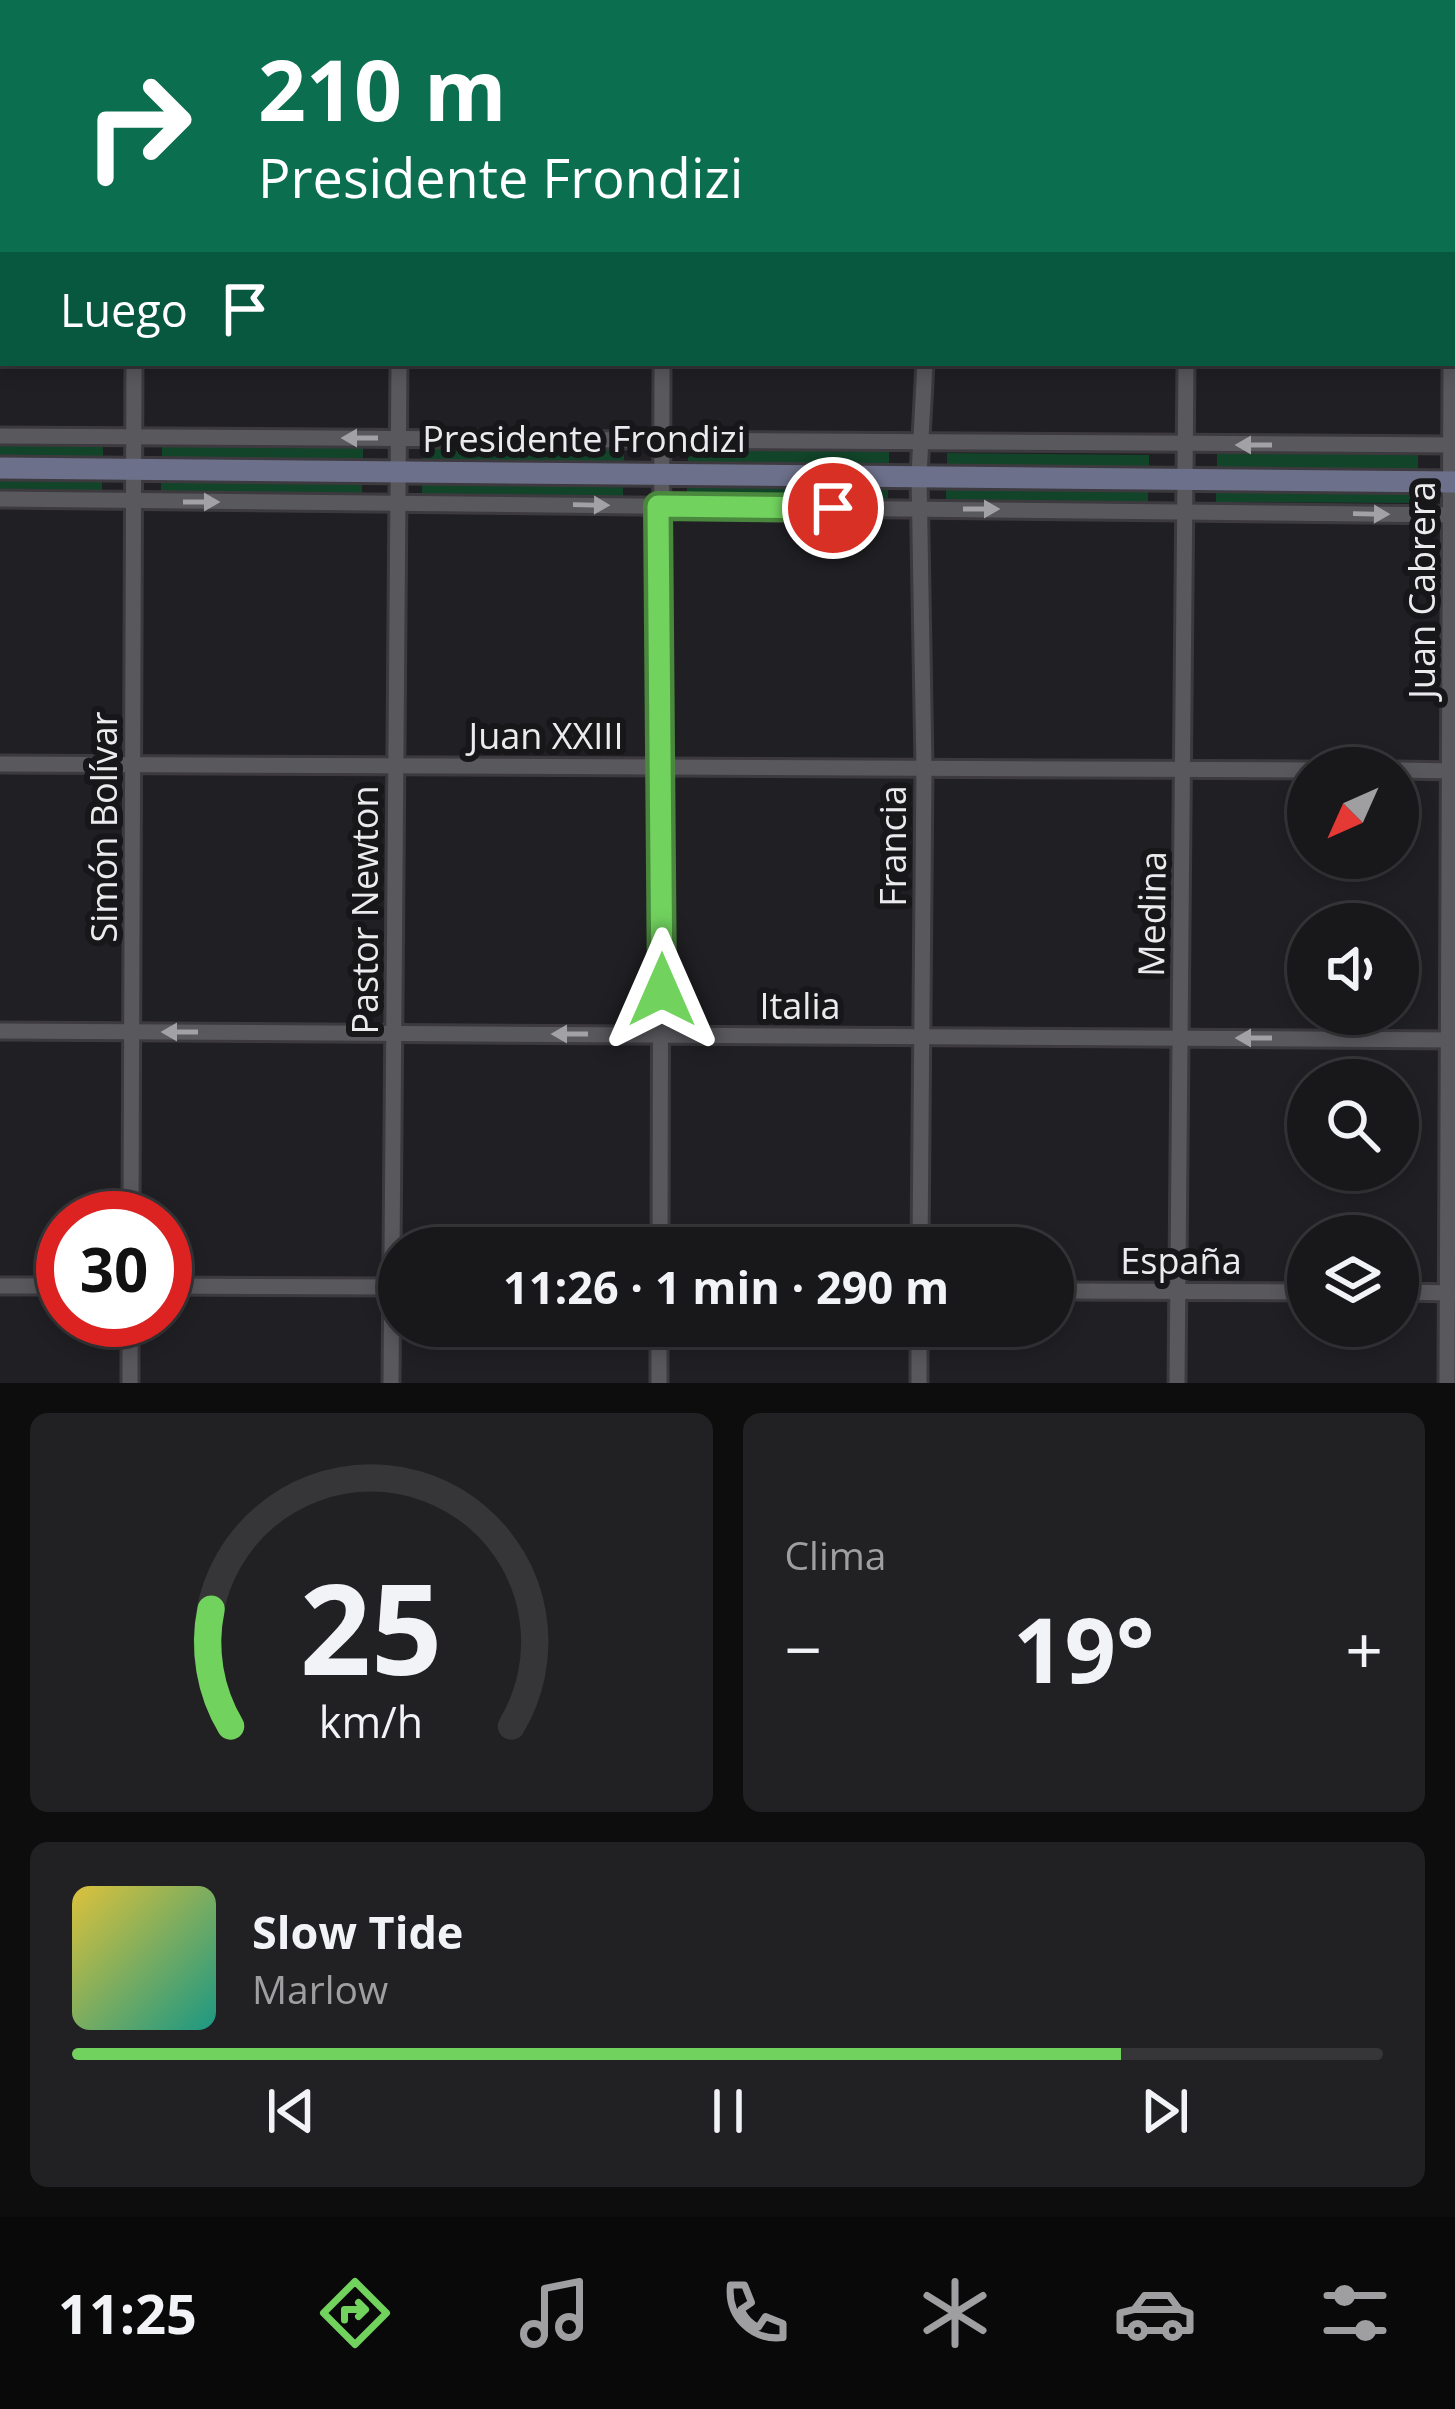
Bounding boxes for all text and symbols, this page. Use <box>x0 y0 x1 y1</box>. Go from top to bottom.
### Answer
text: 210 m <box>258 31 506 146</box>
icon: right <box>60 48 216 204</box>
text: Presidente Frondizi <box>258 140 743 214</box>
icon: arrive <box>212 276 278 342</box>
text: Luego <box>60 279 188 340</box>
street label: Presidente Frondizi <box>422 414 746 463</box>
one-way arrow <box>340 428 378 448</box>
one-way arrow <box>1234 435 1272 455</box>
pin <box>782 457 884 559</box>
icon: arrive <box>800 475 866 541</box>
street label: Juan Cabrera <box>1397 481 1446 702</box>
one-way arrow <box>183 492 221 512</box>
one-way arrow <box>573 495 611 515</box>
one-way arrow <box>963 499 1001 519</box>
one-way arrow <box>1353 504 1391 524</box>
street label: Simón Bolívar <box>79 711 128 943</box>
street label: Juan XXIII <box>466 711 623 760</box>
north arrow <box>1287 747 1419 879</box>
map controls <box>1287 747 1419 1347</box>
street label: Pastor Newton <box>340 785 389 1035</box>
street label: Francia <box>868 785 917 907</box>
street label: Medina <box>1126 851 1177 977</box>
button: sound <box>1287 903 1419 1035</box>
position arrow <box>599 927 725 1053</box>
street label: Italia <box>759 981 841 1030</box>
one-way arrow <box>160 1022 198 1042</box>
one-way arrow <box>550 1024 588 1044</box>
one-way arrow <box>1234 1029 1272 1048</box>
button: search <box>1287 1059 1419 1191</box>
speed limit sign: 30 <box>36 1191 192 1347</box>
button: layers <box>1287 1215 1419 1347</box>
street label: España <box>1120 1236 1242 1285</box>
text: 11:26 · 1 min · 290 m <box>503 1256 949 1317</box>
text: Clima <box>785 1528 887 1581</box>
text: 25 <box>300 1542 443 1712</box>
text: 19° <box>1013 1587 1154 1709</box>
text: − <box>785 1603 822 1693</box>
text: + <box>1345 1603 1383 1693</box>
text: km/h <box>319 1691 423 1750</box>
text: Slow Tide <box>252 1901 463 1962</box>
text: Marlow <box>252 1962 388 2015</box>
icon: previous <box>258 2078 324 2144</box>
icon: pause <box>695 2078 761 2144</box>
icon: next <box>1132 2078 1198 2144</box>
icon: directions <box>313 2271 397 2355</box>
icon: music <box>513 2271 597 2355</box>
icon: phone <box>713 2271 797 2355</box>
icon: climate <box>913 2271 997 2355</box>
icon: car <box>1113 2271 1197 2355</box>
icon: filters <box>1313 2271 1397 2355</box>
text: 11:25 <box>58 2276 197 2350</box>

